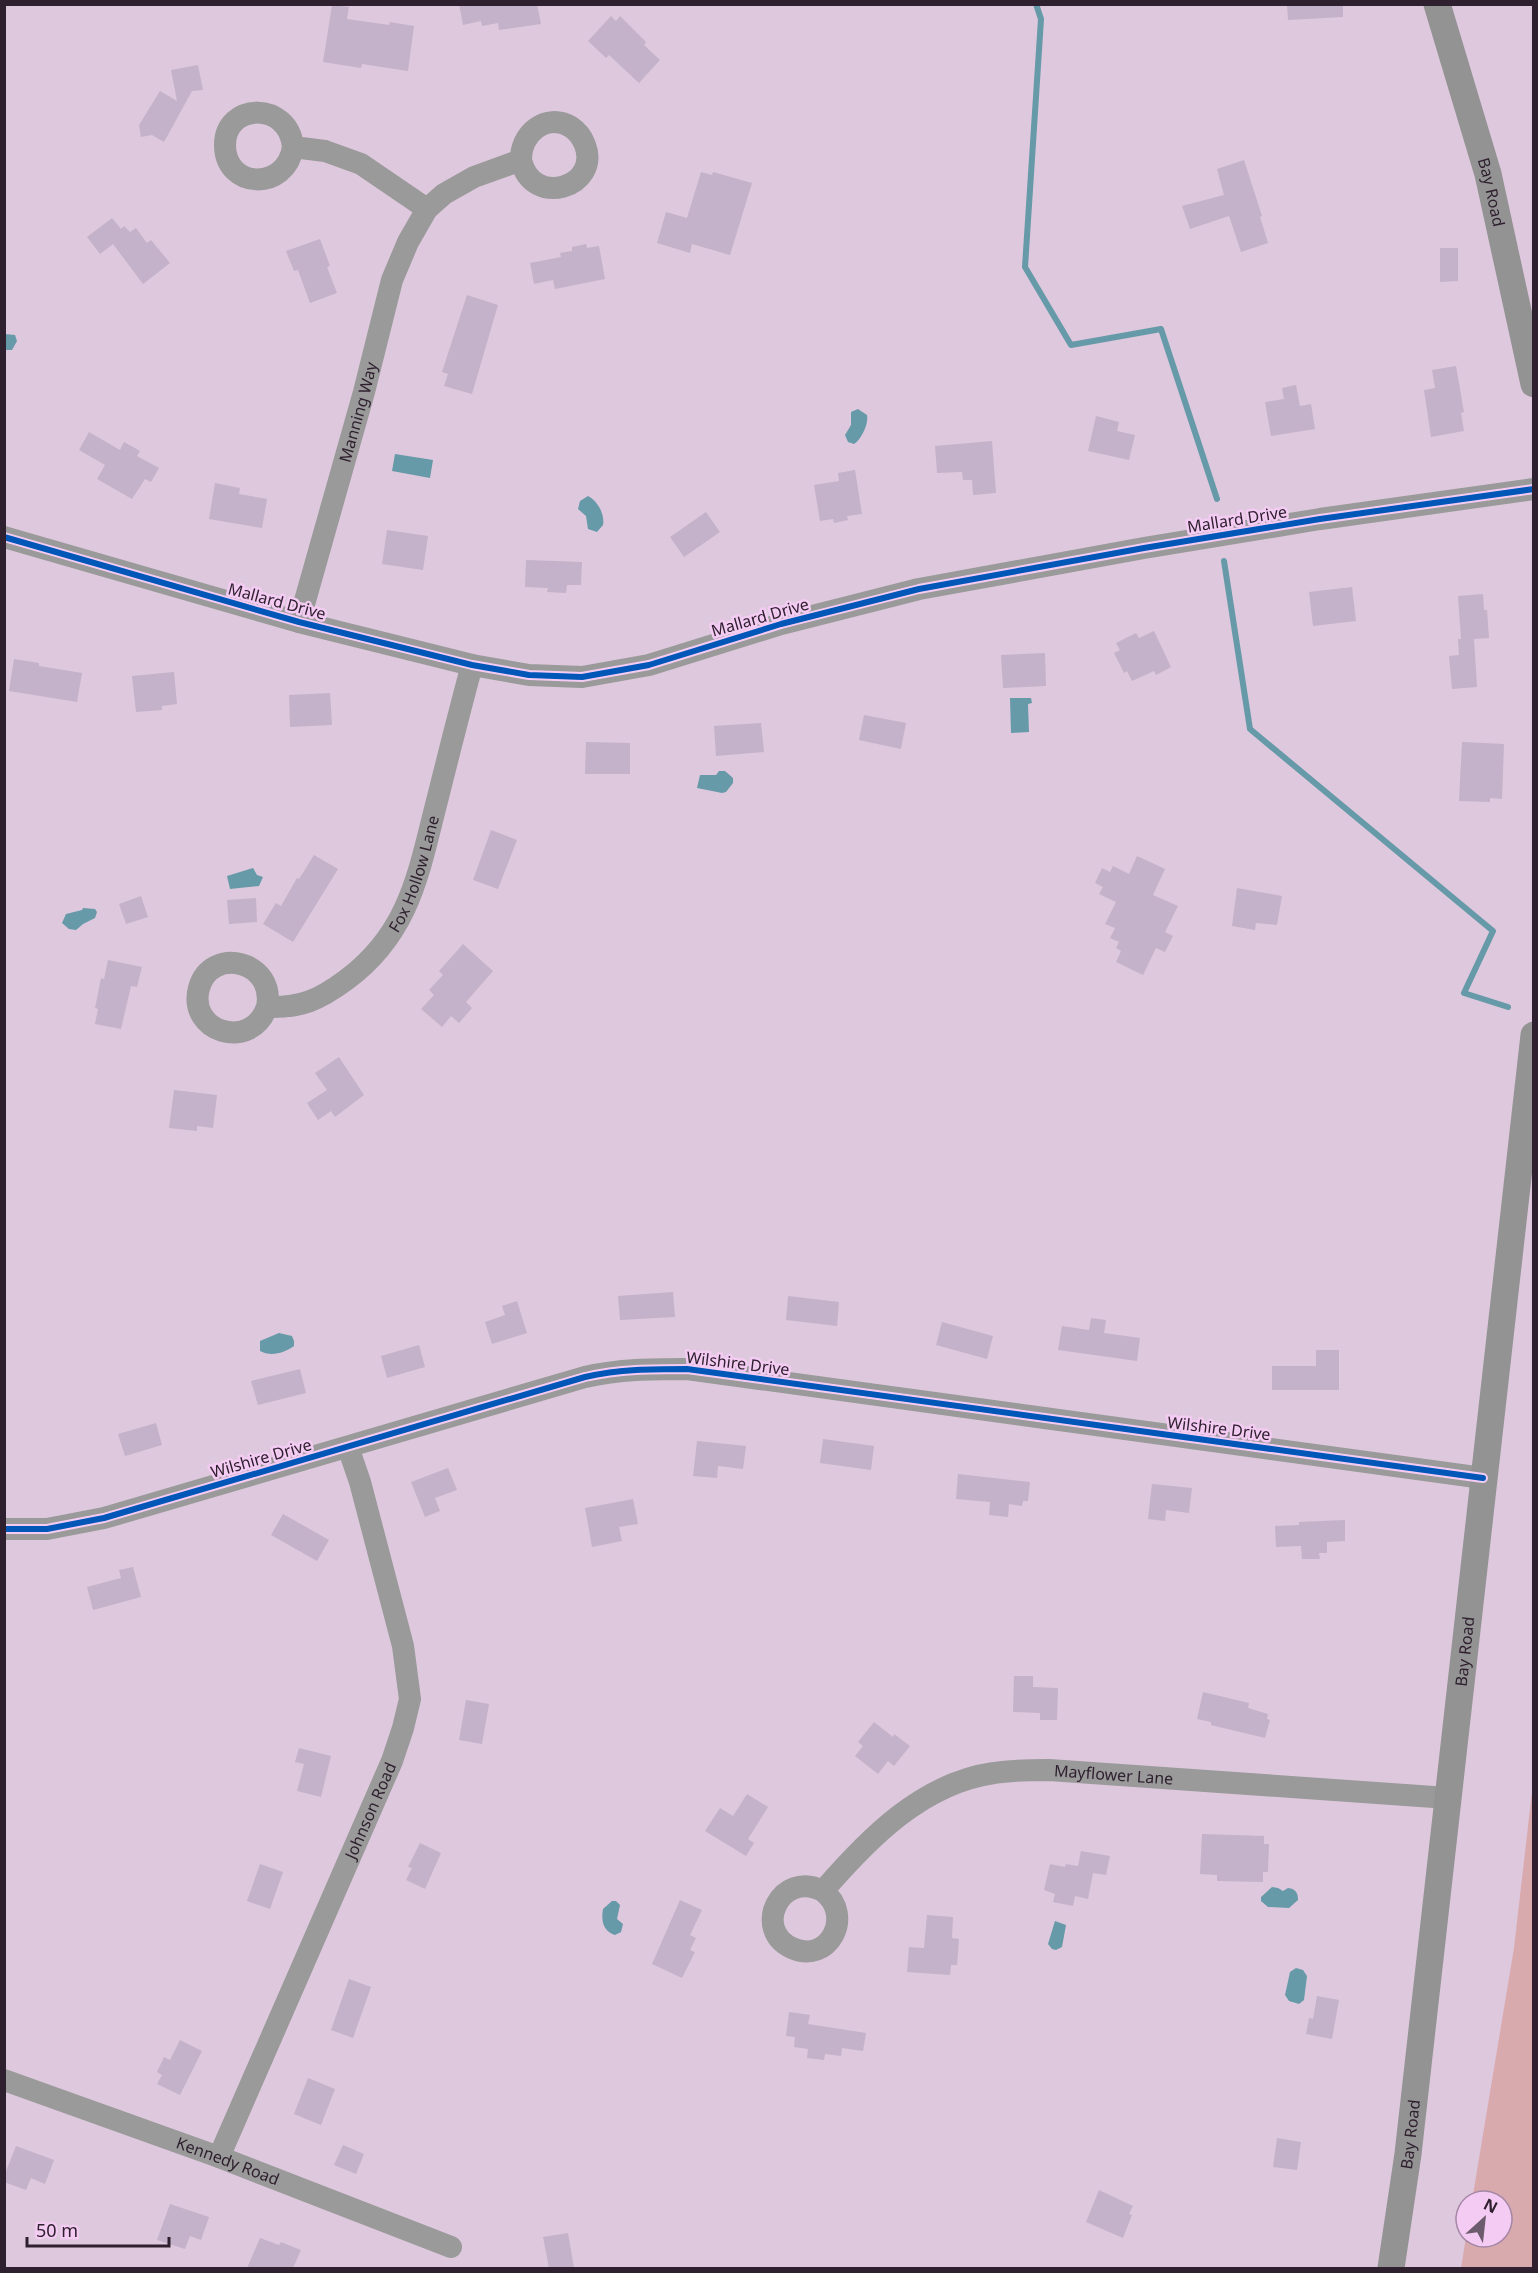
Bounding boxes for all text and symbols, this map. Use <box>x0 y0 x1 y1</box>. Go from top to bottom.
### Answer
street label: Bay Road <box>1473 155 1510 229</box>
street label: Manning Way <box>334 359 382 465</box>
street label: Mallard Drive <box>1186 500 1288 538</box>
street label: Mallard Drive <box>226 577 328 625</box>
street label: Mallard Drive <box>709 593 811 641</box>
street label: Fox Hollow Lane <box>383 813 444 936</box>
street label: Wilshire Drive <box>685 1346 791 1380</box>
street label: Wilshire Drive <box>1166 1411 1272 1445</box>
street label: Wilshire Drive <box>208 1433 314 1483</box>
street label: Bay Road <box>1450 1615 1479 1688</box>
street label: Johnson Road <box>339 1759 401 1864</box>
street label: Mayflower Lane <box>1053 1759 1174 1790</box>
street label: Bay Road <box>1395 2098 1425 2171</box>
street label: Kennedy Road <box>173 2132 282 2190</box>
north arrow <box>1454 2189 1514 2249</box>
text: N <box>1480 2193 1502 2218</box>
scale bar <box>27 2210 170 2248</box>
text: 50 m <box>36 2218 78 2242</box>

